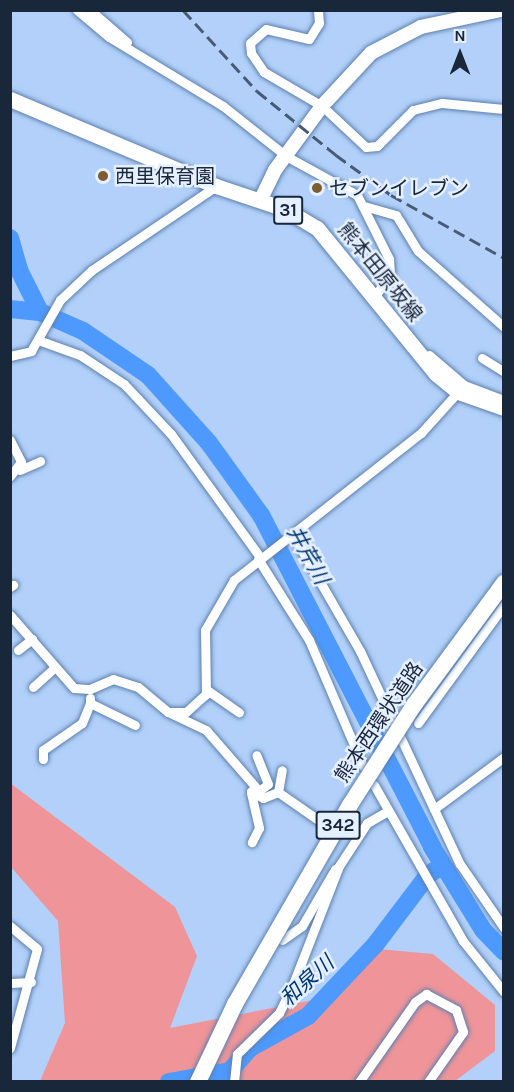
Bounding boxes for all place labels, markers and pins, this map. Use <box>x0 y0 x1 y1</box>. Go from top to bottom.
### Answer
place label: 西里保育園 <box>115 164 215 188</box>
marker: 西里保育園 <box>96 169 110 183</box>
place label: セブンイレブン <box>329 176 469 200</box>
marker: セブンイレブン <box>310 181 324 195</box>

